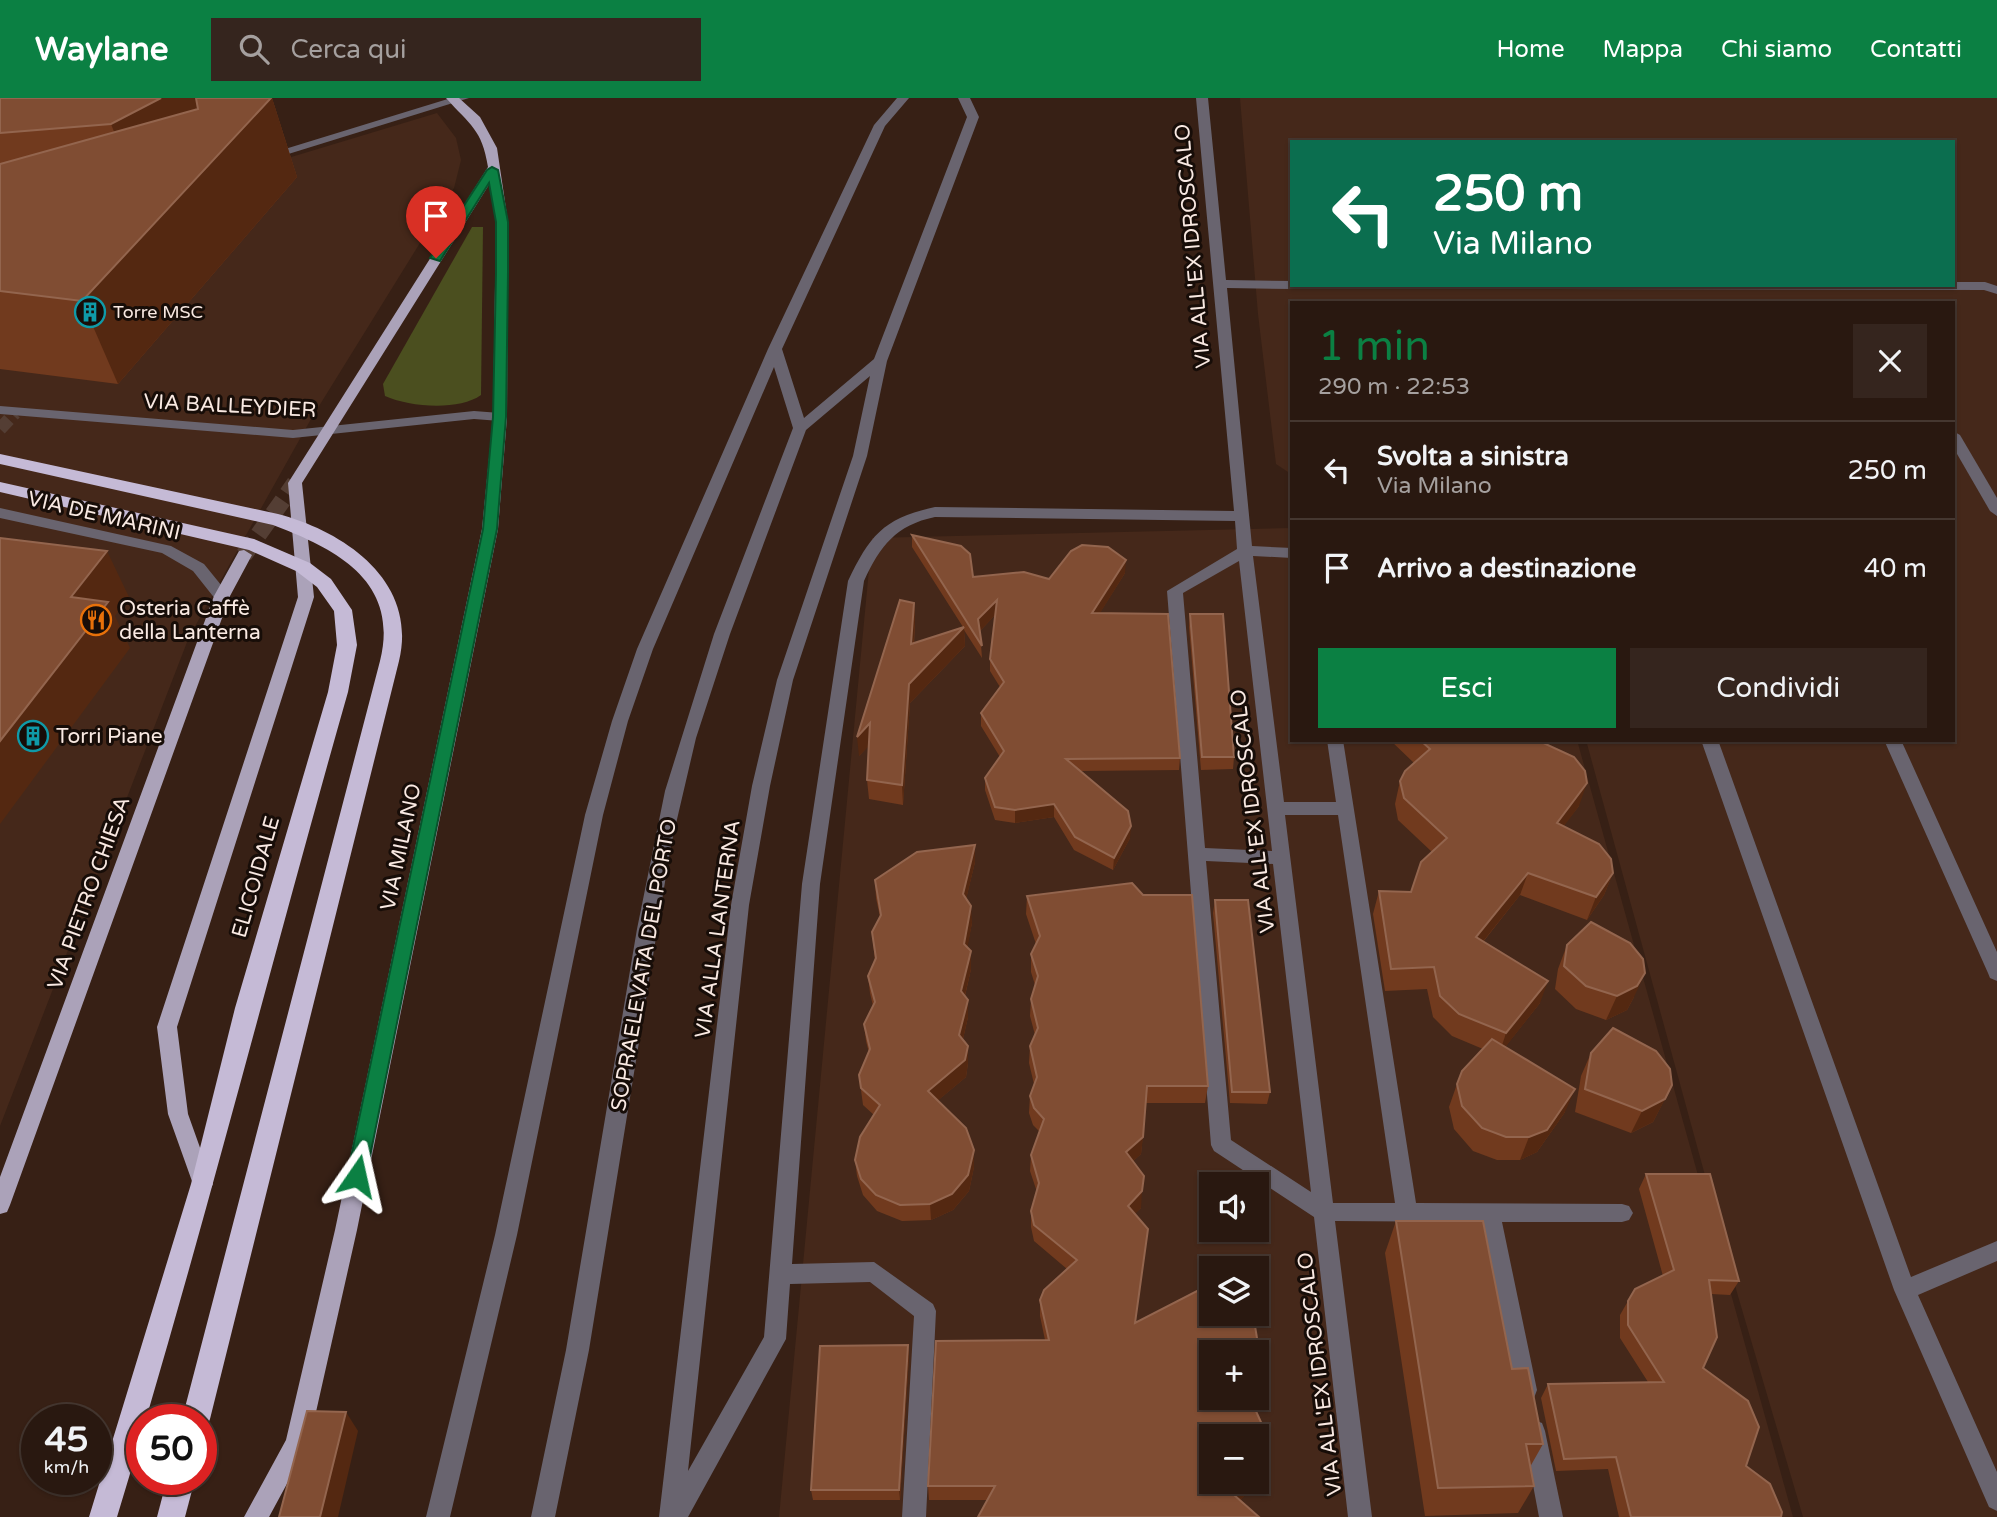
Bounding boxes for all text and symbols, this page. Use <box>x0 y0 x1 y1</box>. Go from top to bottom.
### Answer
search box <box>211 18 701 81</box>
text: Waylane <box>35 30 169 69</box>
icon: search <box>235 30 273 68</box>
text: Cerca qui <box>291 34 406 65</box>
text: Home <box>1497 35 1565 64</box>
text: Mappa <box>1603 35 1683 64</box>
text: Chi siamo <box>1721 35 1832 64</box>
text: Contatti <box>1870 35 1962 64</box>
street label: VIA ALL'EX IDROSCALO <box>1170 123 1216 369</box>
text: 250 m <box>1433 165 1583 224</box>
icon: left <box>1318 168 1409 259</box>
pin <box>406 186 466 258</box>
icon: arrive <box>417 197 455 235</box>
text: Via Milano <box>1433 225 1593 263</box>
building icon: Torre MSC <box>73 295 107 329</box>
place label: Torre MSC <box>113 301 203 323</box>
text: 1 min <box>1318 321 1430 372</box>
button: close <box>1853 324 1927 398</box>
text: 290 m · 22:53 <box>1318 373 1470 401</box>
street label: VIA BALLEYDIER <box>143 389 317 423</box>
text: Svolta a sinistra <box>1377 441 1569 472</box>
icon: left <box>1318 451 1356 489</box>
text: 250 m <box>1847 455 1927 486</box>
text: Via Milano <box>1377 472 1492 500</box>
street label: VIA DE MARINI <box>25 486 183 546</box>
icon: arrive <box>1318 549 1356 587</box>
text: Arrivo a destinazione <box>1377 553 1636 584</box>
text: 40 m <box>1864 553 1927 584</box>
place label: Osteria Caffè della Lanterna <box>119 596 261 645</box>
restaurant icon: Osteria Caffè della Lanterna <box>79 603 113 637</box>
button: Esci <box>1318 648 1616 728</box>
button: Condividi <box>1630 648 1927 728</box>
street label: VIA ALL'EX IDROSCALO <box>1226 688 1280 934</box>
building icon: Torri Piane <box>16 719 50 753</box>
place label: Torri Piane <box>56 724 163 749</box>
street label: VIA MILANO <box>375 781 427 913</box>
street label: VIA PIETRO CHIESA <box>42 793 136 993</box>
street label: ELICOIDALE <box>227 813 285 941</box>
street label: SOPRAELEVATA DEL PORTO <box>606 817 682 1113</box>
street label: VIA ALLA LANTERNA <box>690 818 746 1040</box>
position arrow <box>320 1139 394 1213</box>
map controls <box>1199 1172 1269 1494</box>
button: sound <box>1199 1172 1269 1242</box>
street label: VIA ALL'EX IDROSCALO <box>1293 1251 1347 1497</box>
button: layers <box>1199 1256 1269 1326</box>
button: + <box>1199 1340 1269 1410</box>
speed limit sign: 50 <box>126 1404 217 1495</box>
text: 45 <box>45 1419 88 1461</box>
button: − <box>1199 1424 1269 1494</box>
text: km/h <box>44 1456 89 1478</box>

